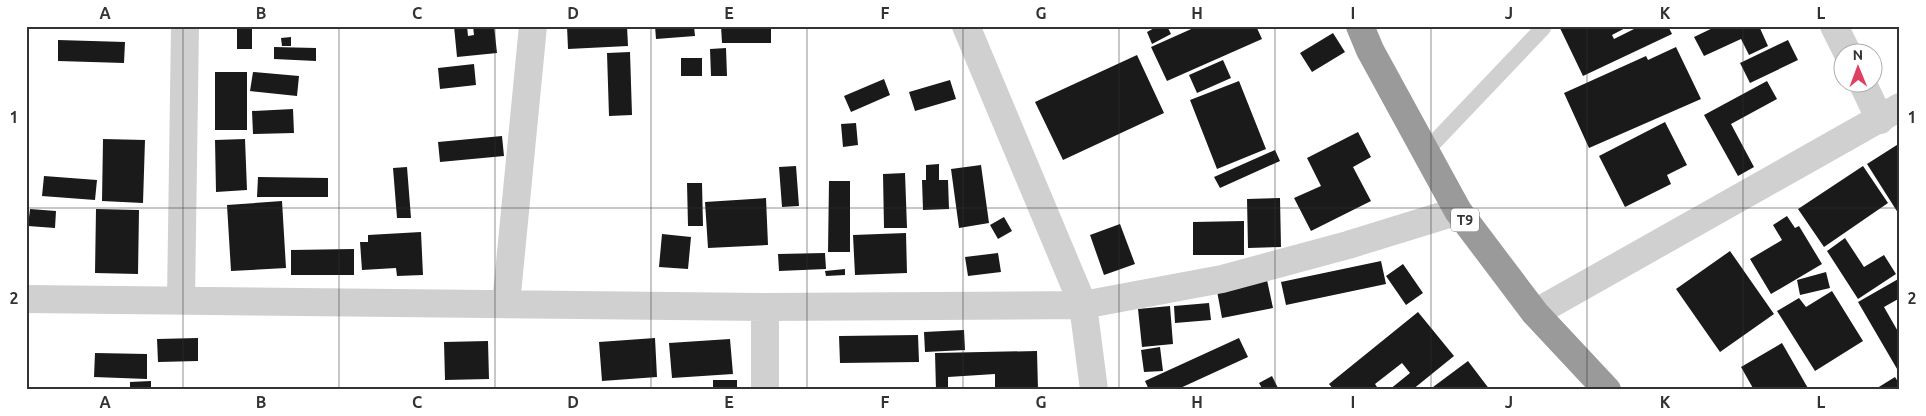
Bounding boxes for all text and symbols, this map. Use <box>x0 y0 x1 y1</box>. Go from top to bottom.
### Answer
text: A <box>99 4 111 22</box>
text: B <box>256 4 266 22</box>
text: C <box>412 4 422 22</box>
text: D <box>567 4 579 22</box>
text: E <box>724 4 734 22</box>
text: F <box>881 4 890 22</box>
text: G <box>1035 4 1047 22</box>
text: H <box>1191 4 1203 22</box>
text: I <box>1351 4 1355 22</box>
text: J <box>1505 4 1513 22</box>
text: K <box>1660 4 1671 22</box>
text: L <box>1817 4 1826 22</box>
north arrow <box>1834 42 1884 92</box>
text: N <box>1852 47 1863 63</box>
text: 1 <box>9 108 19 126</box>
text: 1 <box>1907 108 1917 126</box>
road number: T9 <box>1451 208 1479 232</box>
text: 2 <box>9 289 19 307</box>
text: 2 <box>1907 289 1917 307</box>
text: A <box>99 393 111 411</box>
text: B <box>256 393 266 411</box>
text: C <box>412 393 422 411</box>
text: D <box>567 393 579 411</box>
text: E <box>724 393 734 411</box>
text: F <box>881 393 890 411</box>
text: G <box>1035 393 1047 411</box>
text: H <box>1191 393 1203 411</box>
text: I <box>1351 393 1355 411</box>
text: J <box>1505 393 1513 411</box>
text: K <box>1660 393 1671 411</box>
text: L <box>1817 393 1826 411</box>

